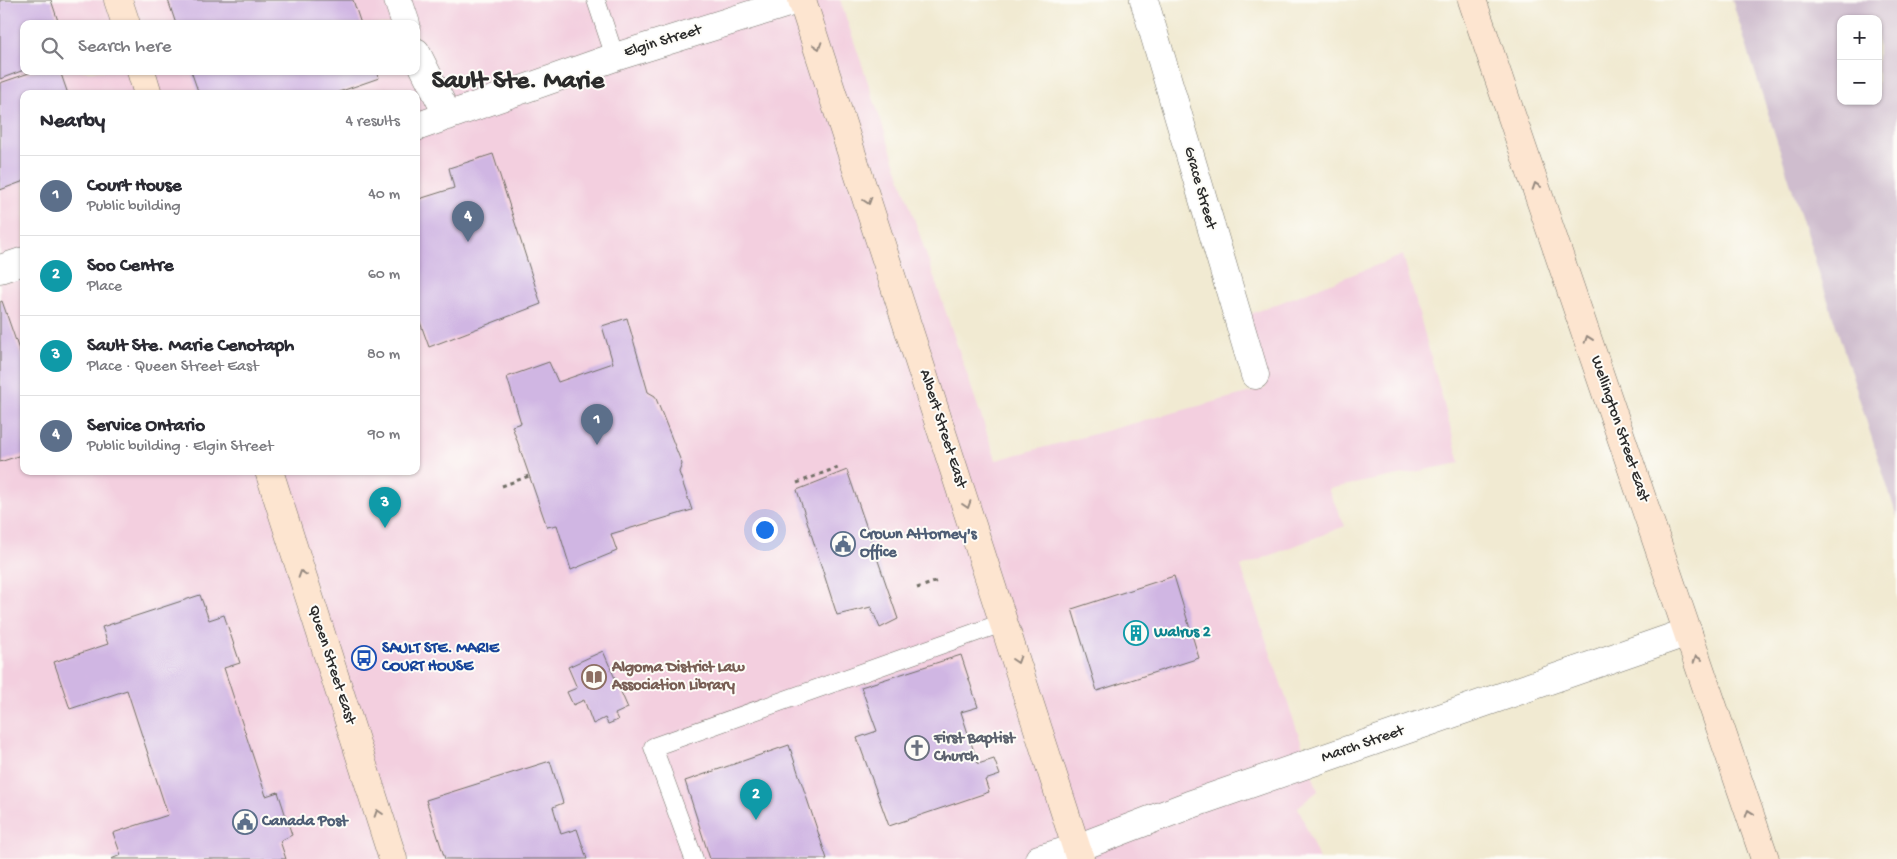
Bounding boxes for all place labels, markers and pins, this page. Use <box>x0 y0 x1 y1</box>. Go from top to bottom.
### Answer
pin: 4 <box>452 201 484 242</box>
pin: 1 <box>581 404 613 445</box>
pin: 3 <box>369 487 401 528</box>
place label: Crown Attorney's Office <box>859 526 978 563</box>
public building icon: Crown Attorney's Office <box>830 531 856 557</box>
building icon: Walrus 2 <box>1123 620 1149 646</box>
place label: Walrus 2 <box>1153 624 1211 643</box>
place label: SAULT STE. MARIE COURT HOUSE <box>381 640 500 677</box>
bus stop icon: SAULT STE. MARIE COURT HOUSE <box>351 645 377 671</box>
place label: Algoma District Law Association Library <box>611 659 745 696</box>
library icon: Algoma District Law Association Library <box>581 664 607 690</box>
place label: First Baptist Church <box>933 730 1016 767</box>
church icon: First Baptist Church <box>904 735 930 761</box>
pin: 2 <box>740 779 772 820</box>
public building icon: Canada Post <box>232 809 258 835</box>
place label: Canada Post <box>261 813 349 832</box>

